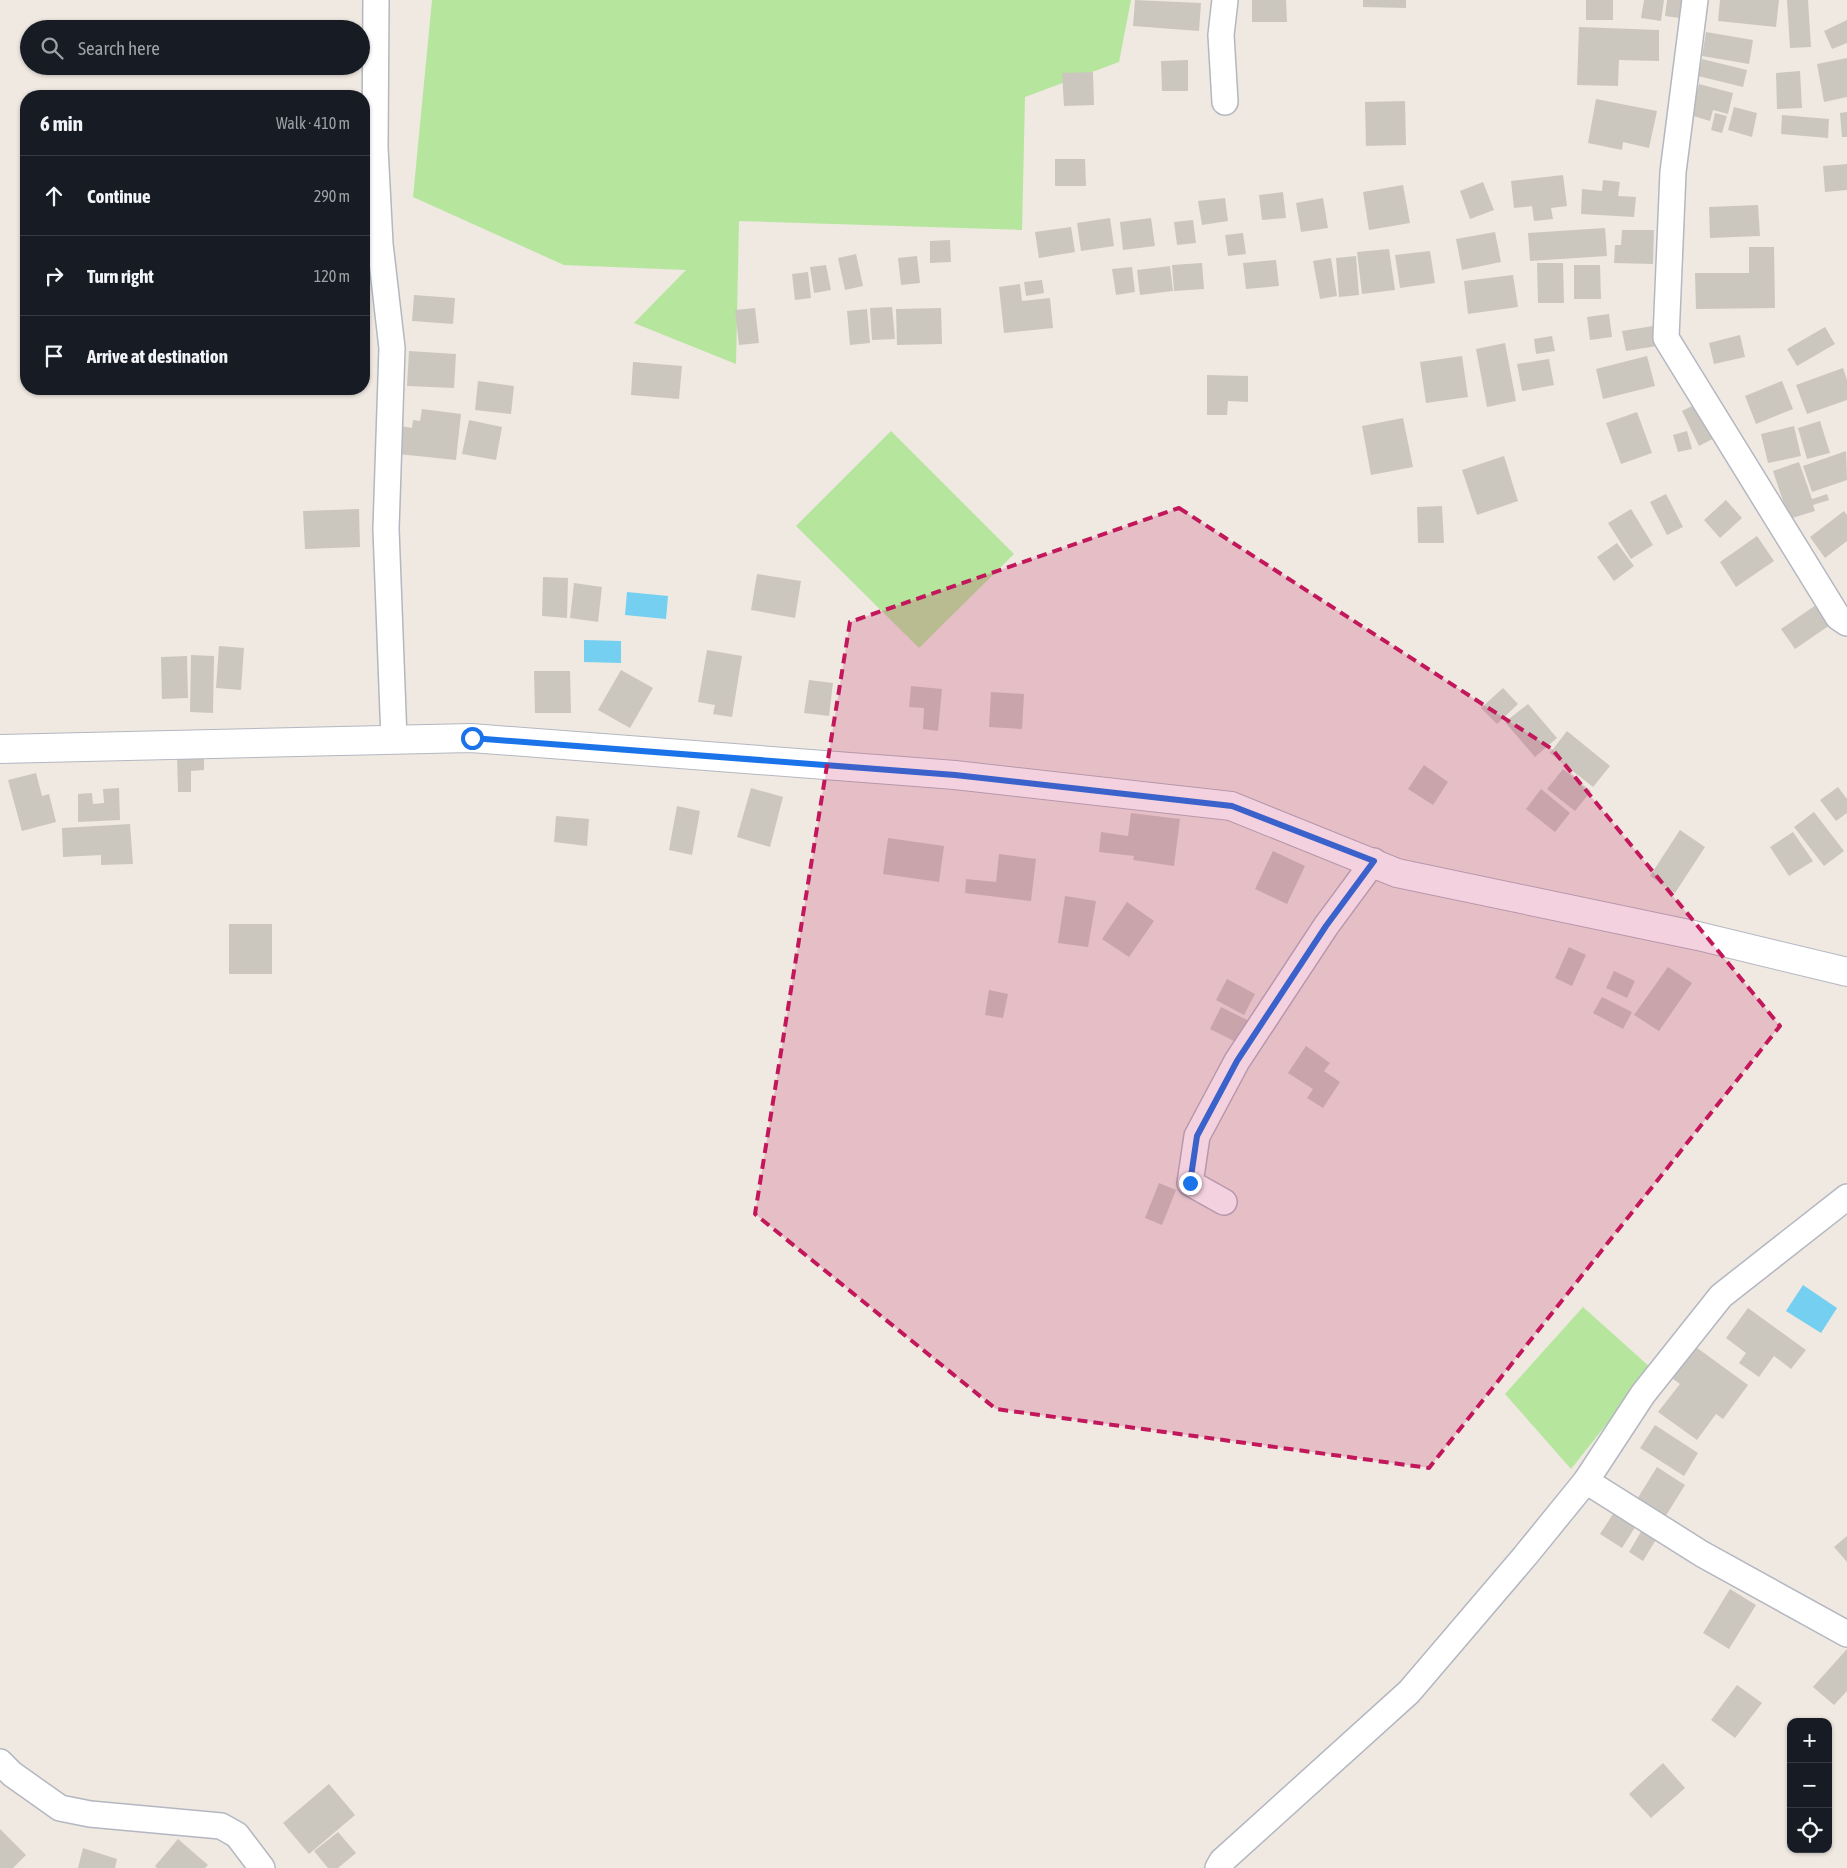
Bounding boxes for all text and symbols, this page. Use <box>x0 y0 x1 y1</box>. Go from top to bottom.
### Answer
search box <box>20 20 370 75</box>
icon: search <box>38 34 66 62</box>
text: Search here <box>78 37 160 59</box>
text: 6 min <box>40 111 83 135</box>
text: Walk · 410 m <box>276 114 350 132</box>
icon: ahead <box>40 182 68 210</box>
text: Continue <box>87 185 151 207</box>
text: 290 m <box>314 187 350 205</box>
icon: right <box>40 262 68 290</box>
text: Turn right <box>87 265 154 287</box>
text: 120 m <box>314 267 350 285</box>
icon: arrive <box>40 342 68 370</box>
text: Arrive at destination <box>87 345 228 367</box>
route start <box>461 727 484 750</box>
route end <box>1179 1172 1202 1195</box>
map controls <box>1787 1718 1832 1853</box>
button: + <box>1787 1718 1832 1763</box>
button: − <box>1787 1763 1832 1808</box>
button: locate <box>1787 1808 1832 1853</box>

